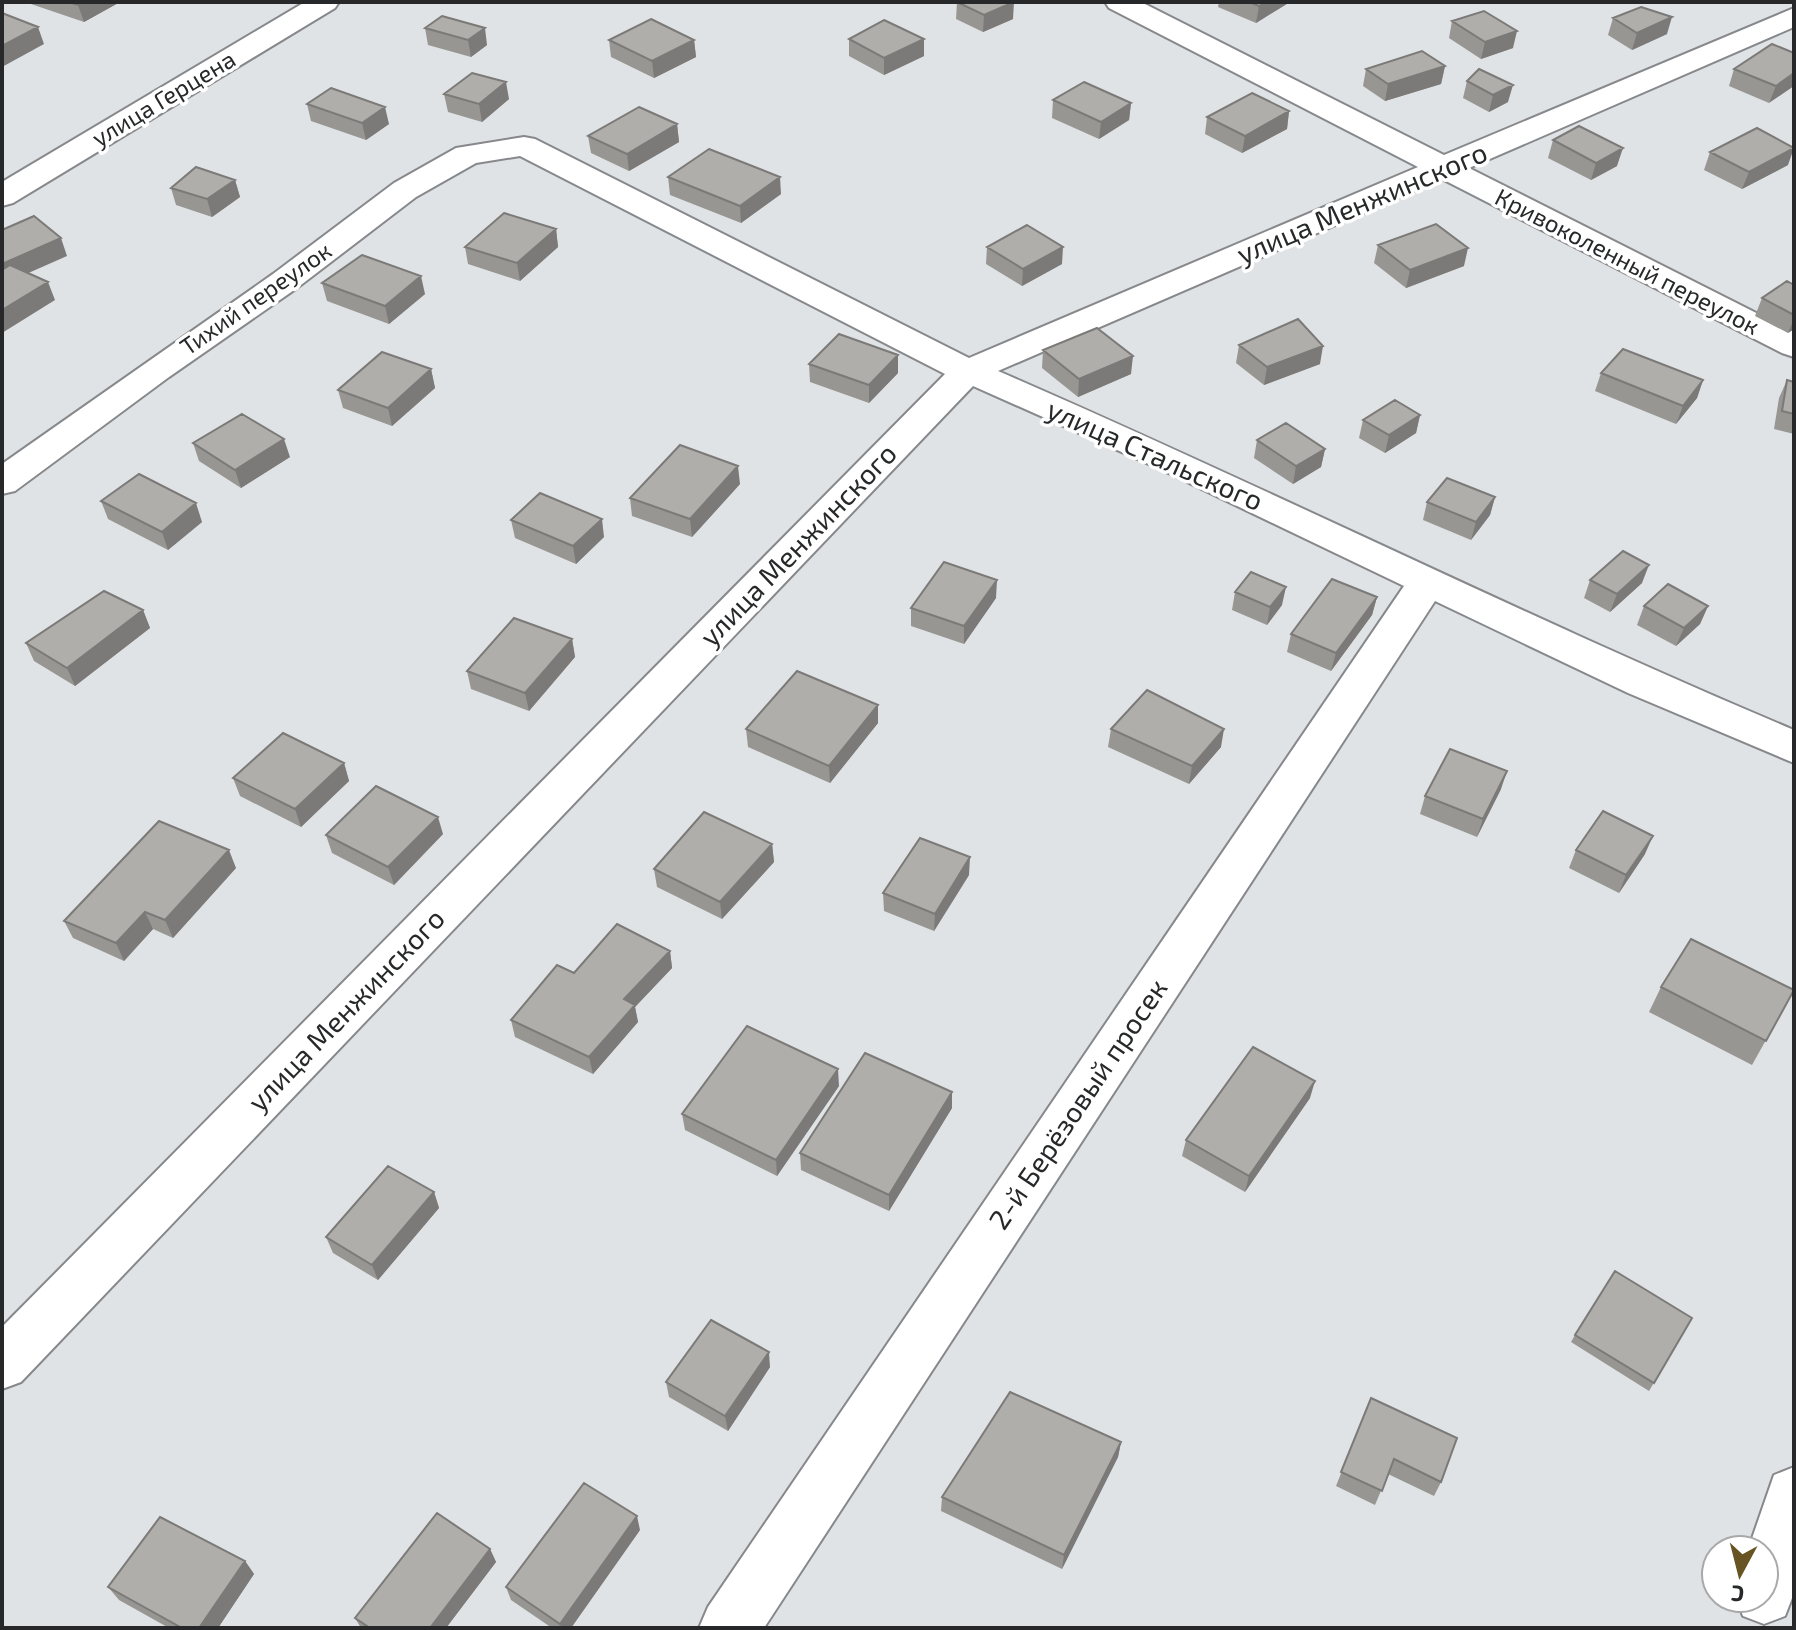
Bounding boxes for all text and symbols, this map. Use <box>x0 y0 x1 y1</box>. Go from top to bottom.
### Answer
street label: улица Герцена <box>86 43 241 153</box>
street label: улица Менжинского <box>1231 134 1492 270</box>
street label: Кривоколенный переулок <box>1490 181 1765 341</box>
street label: Тихий переулок <box>174 235 337 361</box>
street label: улица Стальского <box>1042 391 1269 517</box>
street label: улица Менжинского <box>692 436 903 653</box>
street label: улица Менжинского <box>240 901 451 1118</box>
street label: 2-й Берёзовый просек <box>981 972 1174 1235</box>
north arrow <box>1700 1534 1780 1614</box>
text: С <box>1729 1581 1745 1609</box>

